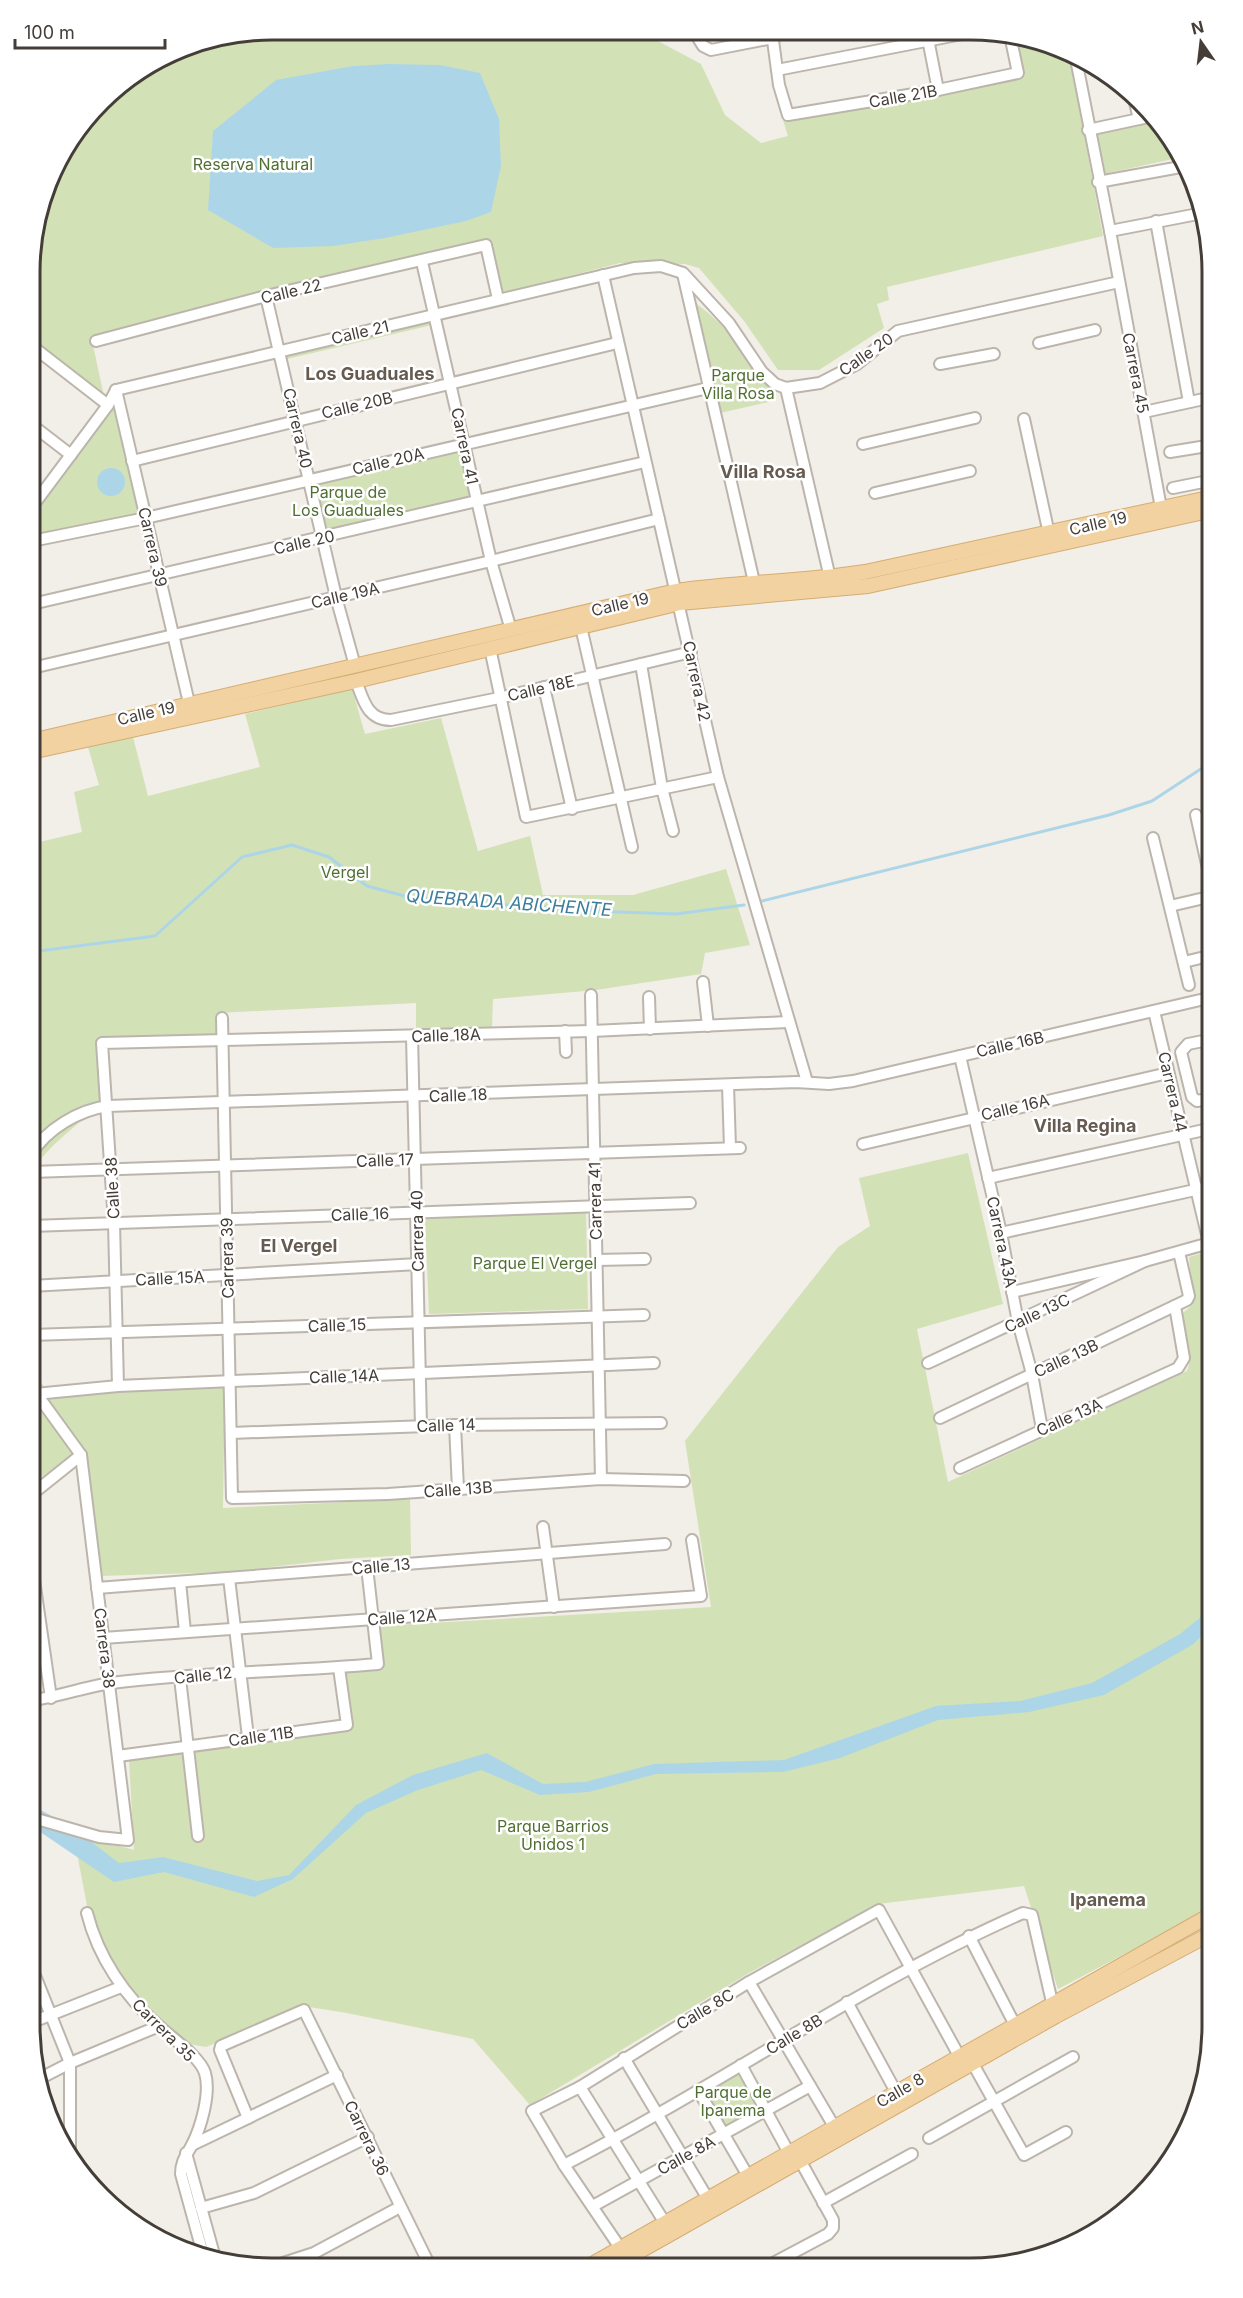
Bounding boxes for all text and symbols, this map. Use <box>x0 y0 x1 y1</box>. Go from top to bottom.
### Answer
scale bar <box>15 12 165 50</box>
north arrow <box>1171 12 1231 72</box>
text: N <box>1189 16 1206 39</box>
text: 100 m <box>24 22 75 43</box>
street label: Calle 21B <box>867 80 939 112</box>
park label: Reserva Natural <box>193 154 313 174</box>
street label: Calle 22 <box>259 274 323 308</box>
street label: Calle 21 <box>329 316 391 348</box>
street label: Calle 20 <box>835 328 897 380</box>
street label: Carrera 45 <box>1118 331 1154 415</box>
district label: Los Guaduales <box>305 363 435 384</box>
park label: Parque Villa Rosa <box>701 365 775 403</box>
street label: Carrera 40 <box>279 386 317 470</box>
street label: Calle 20B <box>319 387 395 423</box>
street label: Carrera 41 <box>447 406 483 486</box>
street label: Calle 20A <box>350 443 426 479</box>
district label: Villa Rosa <box>720 461 806 482</box>
park label: Parque de Los Guaduales <box>292 482 404 520</box>
street label: Carrera 39 <box>134 505 172 589</box>
street label: Calle 19 <box>1067 507 1129 539</box>
street label: Calle 20 <box>271 525 337 559</box>
street label: Calle 19A <box>309 577 381 613</box>
street label: Calle 19 <box>589 588 651 620</box>
street label: Carrera 42 <box>679 639 715 723</box>
street label: Calle 18E <box>505 671 577 705</box>
street label: Calle 19 <box>115 697 177 729</box>
park label: Vergel <box>321 862 369 882</box>
water label: QUEBRADA ABICHENTE <box>406 885 613 920</box>
street label: Calle 18A <box>411 1024 481 1046</box>
street label: Calle 16B <box>974 1026 1046 1062</box>
street label: Carrera 44 <box>1154 1050 1192 1134</box>
street label: Calle 18 <box>428 1084 488 1106</box>
street label: Calle 16A <box>979 1089 1051 1125</box>
district label: Villa Regina <box>1033 1115 1137 1136</box>
street label: Calle 17 <box>356 1149 414 1171</box>
street label: Calle 38 <box>100 1157 124 1219</box>
street label: Carrera 41 <box>584 1162 606 1240</box>
street label: Carrera 40 <box>406 1190 428 1272</box>
street label: Carrera 43A <box>983 1195 1021 1289</box>
street label: Calle 16 <box>330 1203 390 1225</box>
street label: Carrera 39 <box>216 1217 238 1299</box>
district label: El Vergel <box>260 1235 338 1256</box>
park label: Parque El Vergel <box>473 1253 597 1273</box>
street label: Calle 15A <box>135 1266 205 1290</box>
street label: Calle 13C <box>1001 1289 1073 1337</box>
street label: Calle 15 <box>307 1314 367 1336</box>
street label: Calle 13B <box>1030 1334 1102 1382</box>
street label: Calle 14A <box>309 1365 379 1387</box>
street label: Calle 13A <box>1033 1394 1105 1440</box>
street label: Calle 14 <box>416 1414 476 1436</box>
street label: Calle 13B <box>423 1477 493 1501</box>
street label: Calle 13 <box>351 1553 411 1579</box>
street label: Calle 12A <box>367 1605 437 1629</box>
street label: Carrera 38 <box>90 1606 120 1690</box>
street label: Calle 12 <box>173 1662 233 1688</box>
street label: Calle 11B <box>227 1722 295 1750</box>
park label: Parque Barrios Unidos 1 <box>497 1816 609 1854</box>
district label: Ipanema <box>1070 1889 1146 1910</box>
street label: Calle 8C <box>672 1984 738 2034</box>
street label: Carrera 35 <box>128 1994 200 2066</box>
street label: Calle 8B <box>762 2009 826 2059</box>
street label: Calle 8 <box>872 2068 928 2112</box>
park label: Parque de Ipanema <box>694 2082 772 2120</box>
street label: Carrera 36 <box>340 2097 394 2179</box>
street label: Calle 8A <box>654 2131 718 2179</box>

